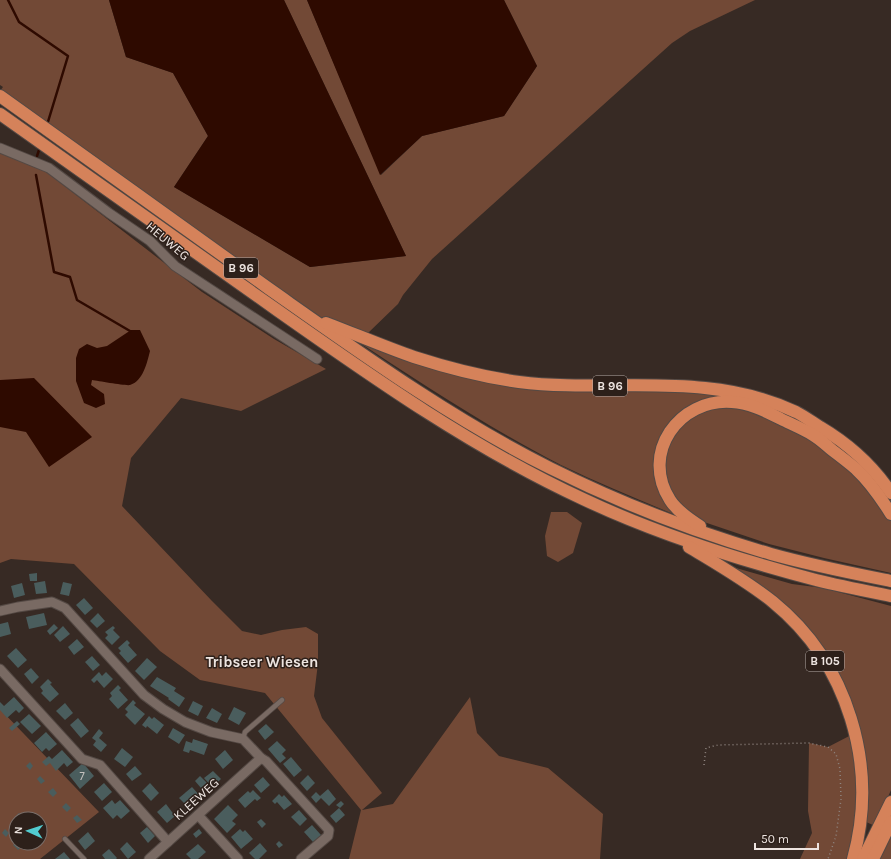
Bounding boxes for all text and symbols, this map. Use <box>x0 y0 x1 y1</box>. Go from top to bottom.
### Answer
street label: HEUWEG <box>143 219 193 263</box>
road number: B 96 <box>224 258 258 278</box>
road number: B 96 <box>593 376 627 396</box>
road number: B 105 <box>806 651 844 671</box>
district label: Tribseer Wiesen <box>206 653 318 671</box>
house number: 7 <box>79 770 85 783</box>
street label: KLEEWEG <box>170 775 222 823</box>
north arrow <box>8 811 48 851</box>
scale bar <box>755 825 818 851</box>
text: N <box>12 826 25 835</box>
text: 50 m <box>761 832 789 846</box>

